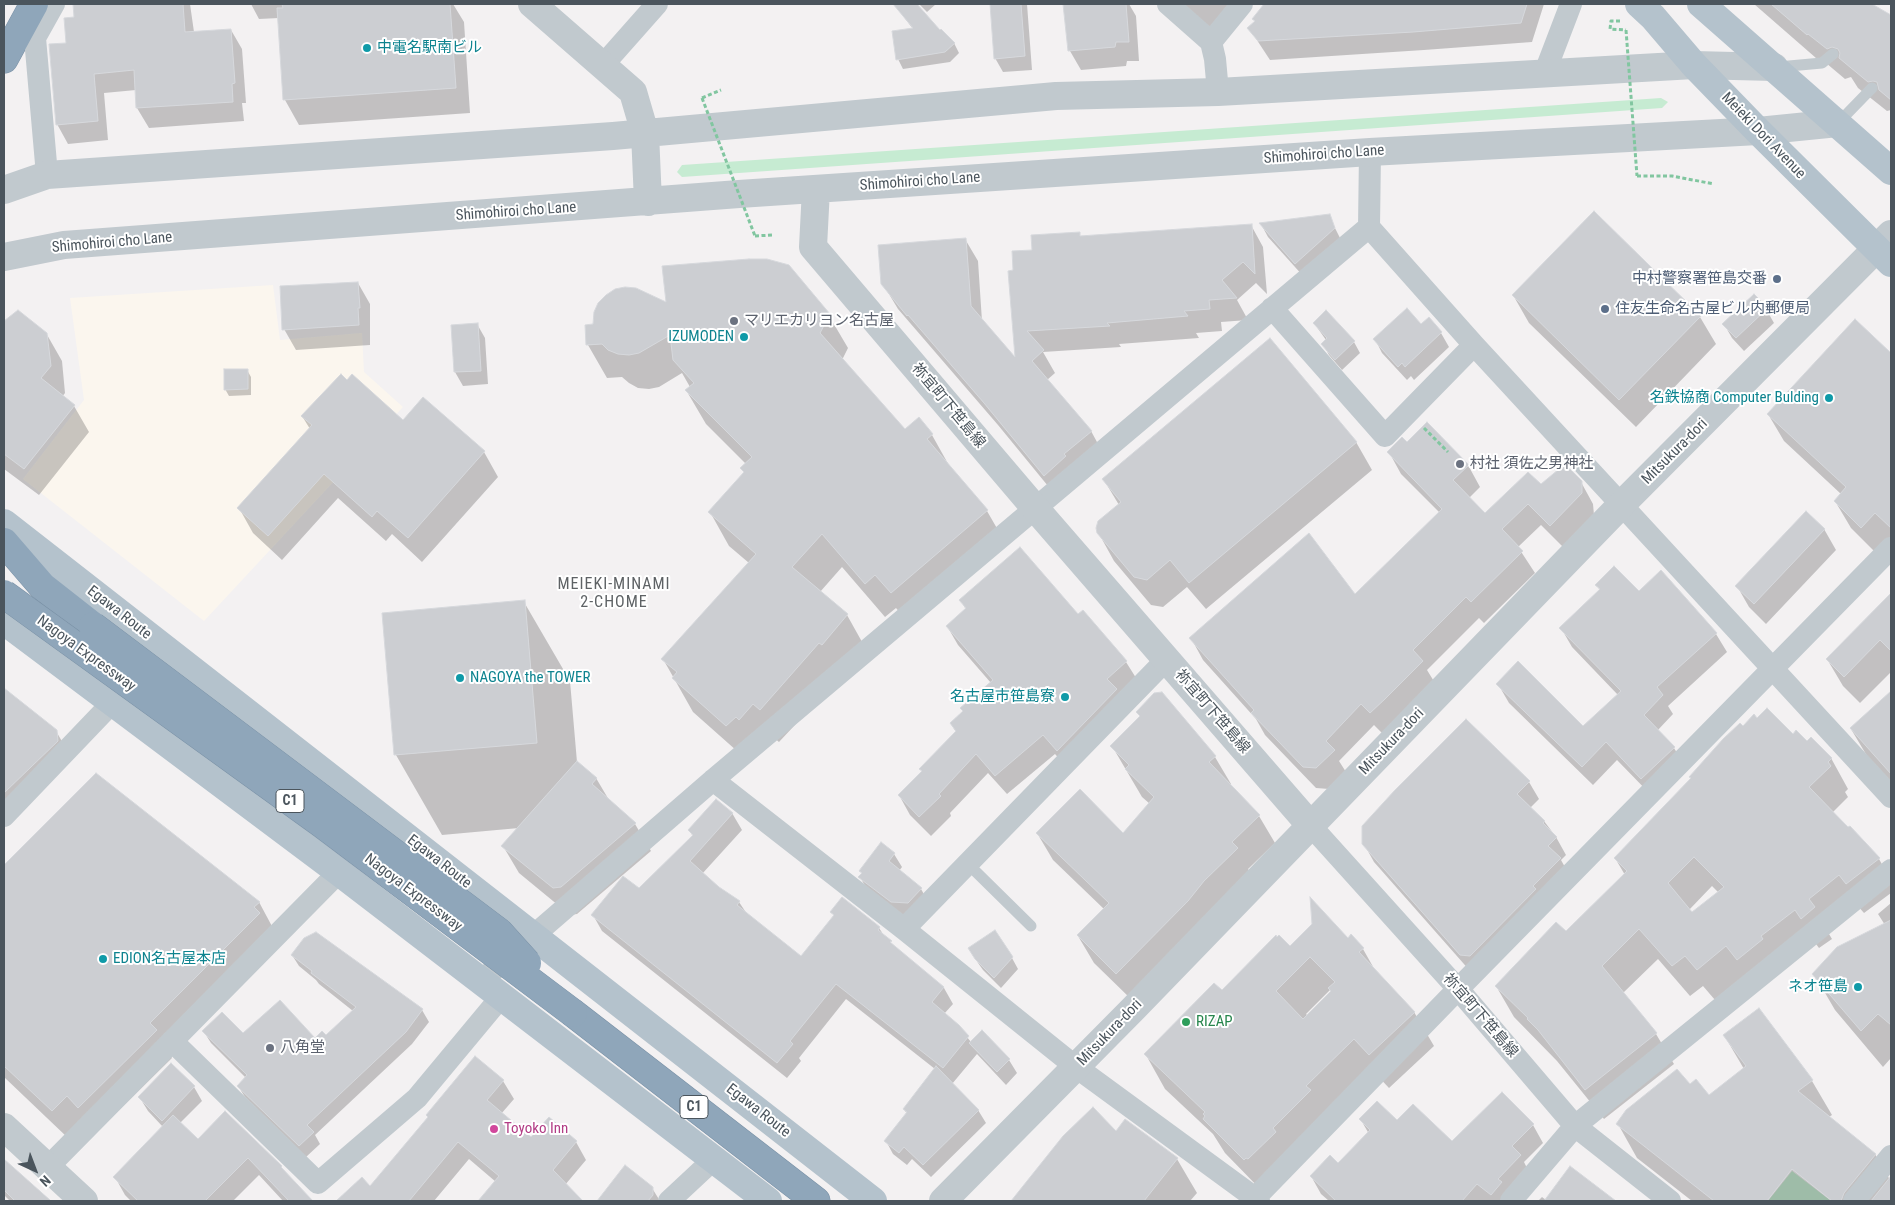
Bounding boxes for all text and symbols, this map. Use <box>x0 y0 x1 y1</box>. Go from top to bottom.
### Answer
place label: 中電名駅南ビル <box>377 39 482 57</box>
marker: 中電名駅南ビル <box>361 42 373 54</box>
street label: Meieki Dori Avenue <box>1717 89 1809 183</box>
street label: Shimohiroi cho Lane <box>1263 142 1385 168</box>
street label: Shimohiroi cho Lane <box>859 169 981 195</box>
street label: Shimohiroi cho Lane <box>455 199 577 225</box>
street label: Shimohiroi cho Lane <box>51 229 173 257</box>
place label: 中村警察署笹島交番 <box>1632 270 1767 288</box>
marker: 中村警察署笹島交番 <box>1771 273 1783 285</box>
place label: 住友生命名古屋ビル内郵便局 <box>1615 300 1810 318</box>
marker: 住友生命名古屋ビル内郵便局 <box>1599 303 1611 315</box>
place label: マリエカリヨン名古屋 <box>744 312 894 330</box>
marker: マリエカリヨン名古屋 <box>728 315 740 327</box>
place label: IZUMODEN <box>668 328 734 346</box>
marker: IZUMODEN <box>738 331 750 343</box>
street label: 祢宜町下笹島線 <box>907 360 989 452</box>
place label: 名鉄協商 Computer Bulding <box>1650 389 1819 407</box>
marker: 名鉄協商 Computer Bulding <box>1823 392 1835 404</box>
street label: Mitsukura-dori <box>1638 415 1712 489</box>
place label: 村社 須佐之男神社 <box>1470 455 1593 473</box>
marker: 村社 須佐之男神社 <box>1454 458 1466 470</box>
district label: MEIEKI-MINAMI 2-CHOME <box>556 575 672 613</box>
street label: Egawa Route <box>83 582 155 644</box>
street label: Nagoya Expressway <box>33 612 139 696</box>
street label: 祢宜町下笹島線 <box>1171 666 1253 758</box>
place label: NAGOYA the TOWER <box>470 669 590 687</box>
marker: NAGOYA the TOWER <box>454 672 466 684</box>
place label: 名古屋市笹島寮 <box>950 688 1055 706</box>
marker: 名古屋市笹島寮 <box>1059 691 1071 703</box>
street label: Mitsukura-dori <box>1356 705 1428 779</box>
road number: C1 <box>276 789 304 812</box>
street label: Egawa Route <box>403 831 475 893</box>
street label: Nagoya Expressway <box>361 850 465 936</box>
place label: EDION名古屋本店 <box>113 950 226 968</box>
marker: EDION名古屋本店 <box>97 953 109 965</box>
street label: 祢宜町下笹島線 <box>1439 970 1521 1062</box>
place label: ネオ笹島 <box>1788 978 1848 996</box>
marker: ネオ笹島 <box>1852 981 1864 993</box>
street label: Mitsukura-dori <box>1074 996 1146 1070</box>
place label: RIZAP <box>1196 1013 1233 1031</box>
marker: RIZAP <box>1180 1016 1192 1028</box>
place label: 八角堂 <box>280 1039 325 1057</box>
marker: 八角堂 <box>264 1042 276 1054</box>
street label: Egawa Route <box>722 1080 794 1142</box>
road number: C1 <box>680 1096 708 1118</box>
place label: Toyoko Inn <box>504 1120 568 1138</box>
marker: Toyoko Inn <box>488 1123 500 1135</box>
north arrow <box>10 1145 60 1195</box>
text: N <box>37 1172 54 1190</box>

